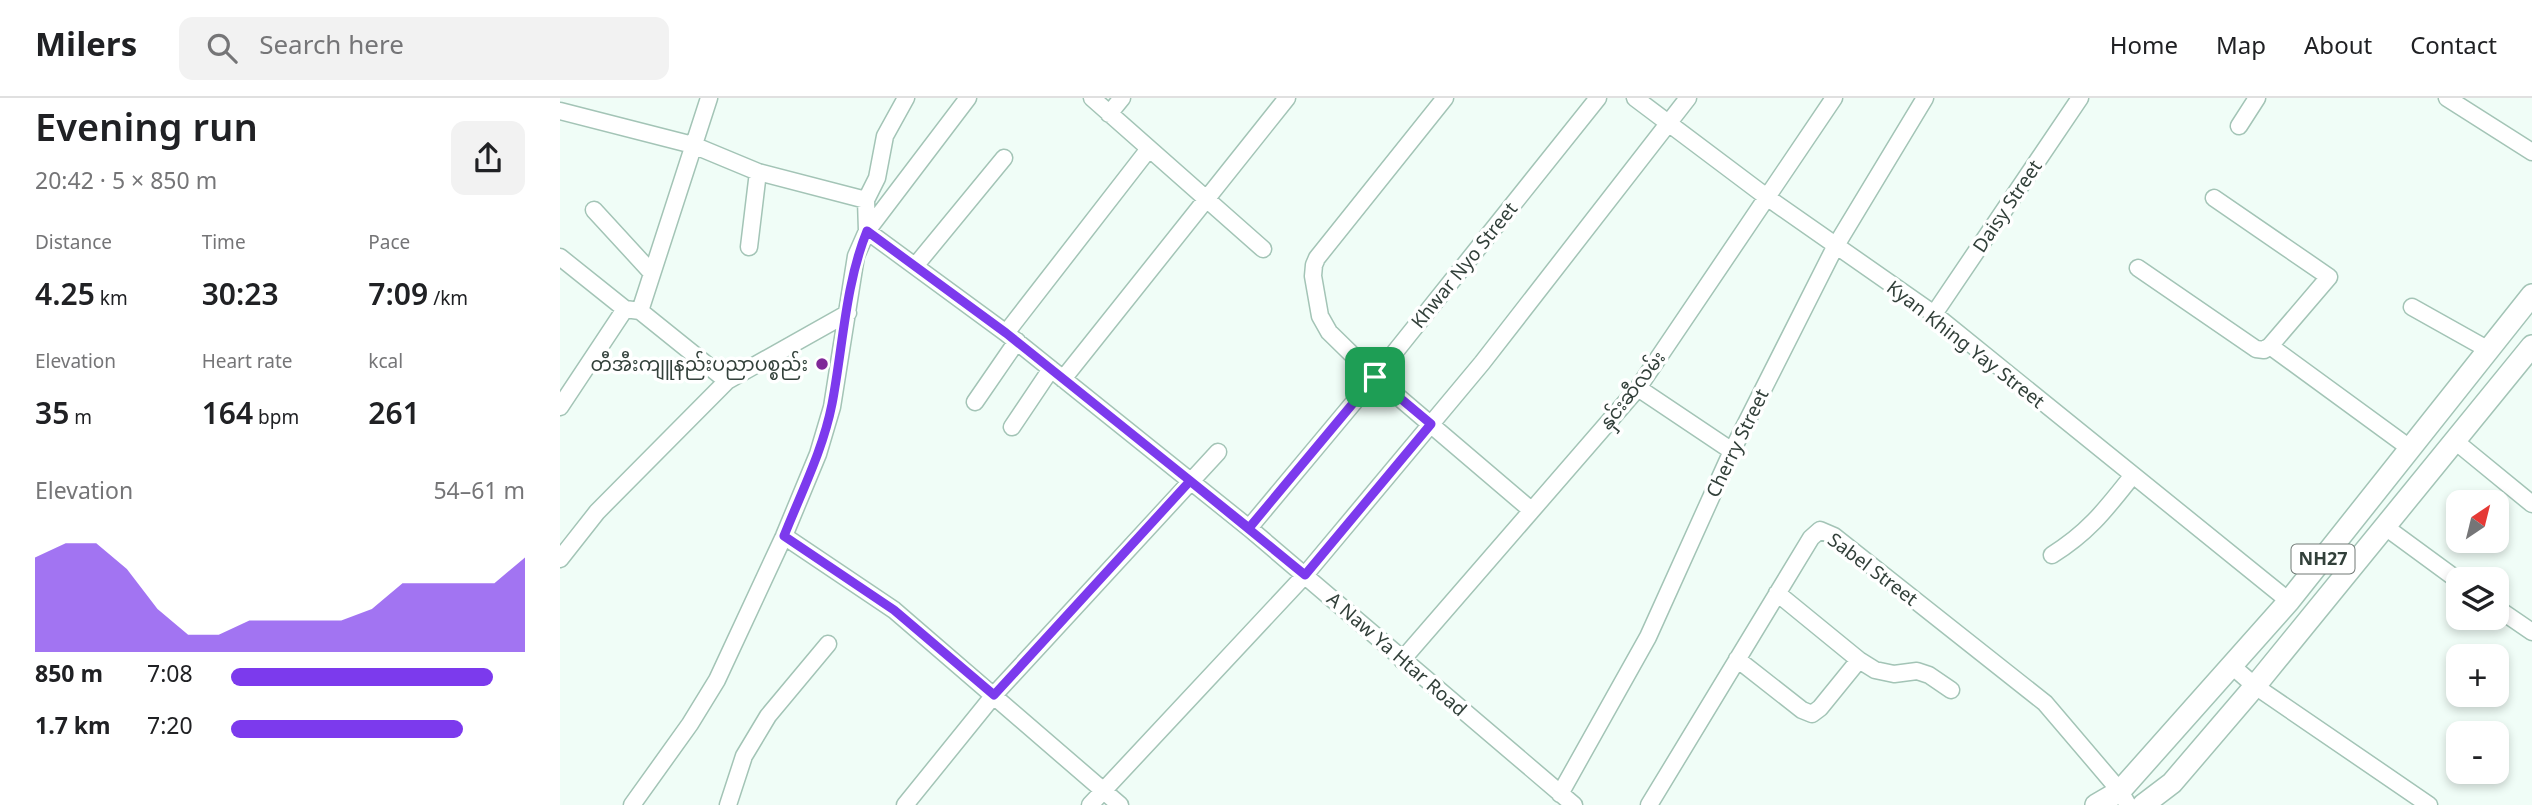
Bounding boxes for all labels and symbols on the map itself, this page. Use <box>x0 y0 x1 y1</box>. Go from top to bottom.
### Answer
street label: Daisy Street <box>1962 152 2056 263</box>
street label: Khwar Nyo Street <box>1401 193 1531 340</box>
street label: Kyan Khing Yay Street <box>1876 270 2054 422</box>
street label: နှင်းဆီလမ်း <box>1589 342 1679 441</box>
place label: တီအီးကျူနည်းပညာပစ္စည်း <box>590 346 808 387</box>
pin <box>1345 347 1405 407</box>
marker: တီအီးကျူနည်းပညာပစ္စည်း <box>814 356 830 372</box>
street label: Cherry Street <box>1695 382 1784 506</box>
north arrow <box>2446 490 2510 553</box>
street label: Sabel Street <box>1817 523 1926 619</box>
road number: NH27 <box>2292 545 2355 574</box>
street label: A Naw Ya Htar Road <box>1315 582 1476 730</box>

